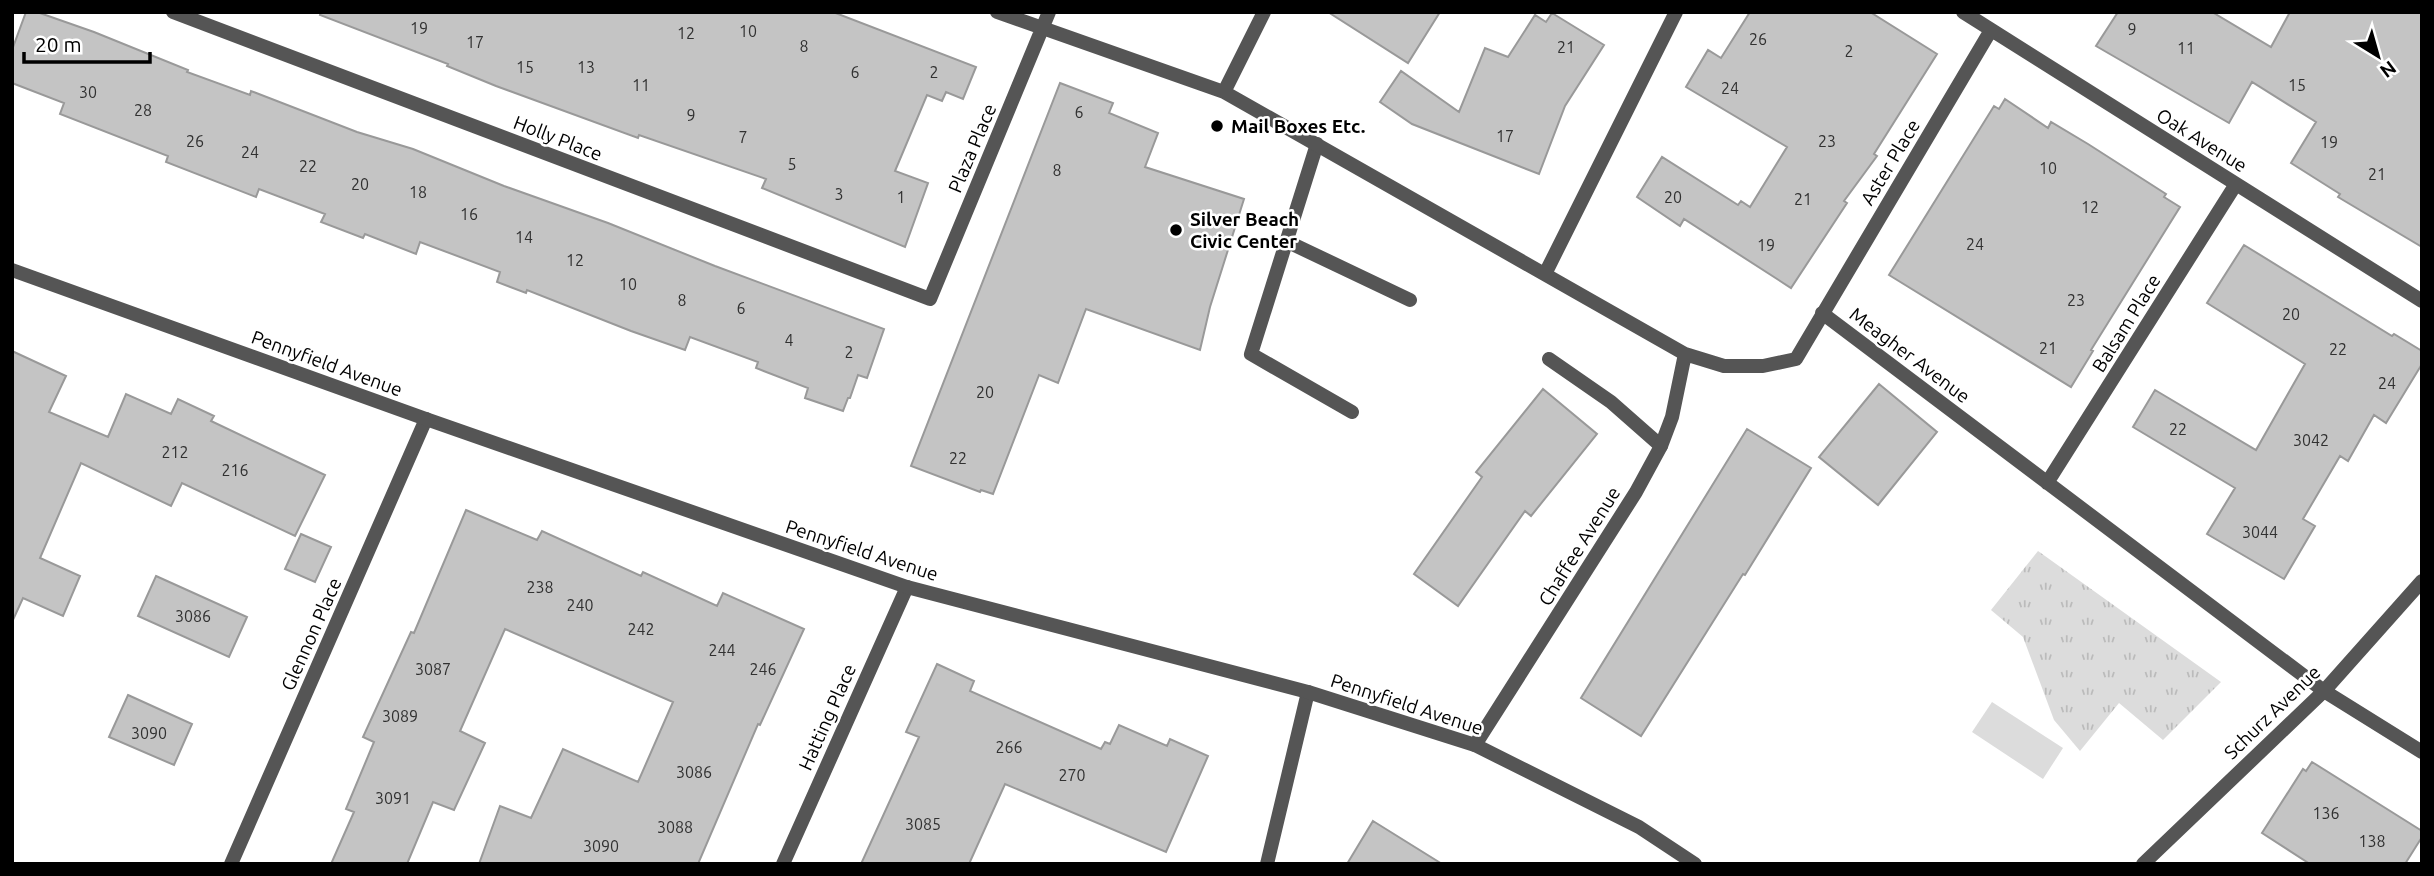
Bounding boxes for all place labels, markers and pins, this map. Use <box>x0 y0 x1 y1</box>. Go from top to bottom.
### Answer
place label: Mail Boxes Etc. <box>1231 115 1365 137</box>
marker: Mail Boxes Etc. <box>1209 118 1225 134</box>
place label: Silver Beach Civic Center <box>1190 208 1299 252</box>
marker: Silver Beach Civic Center <box>1168 222 1184 238</box>

